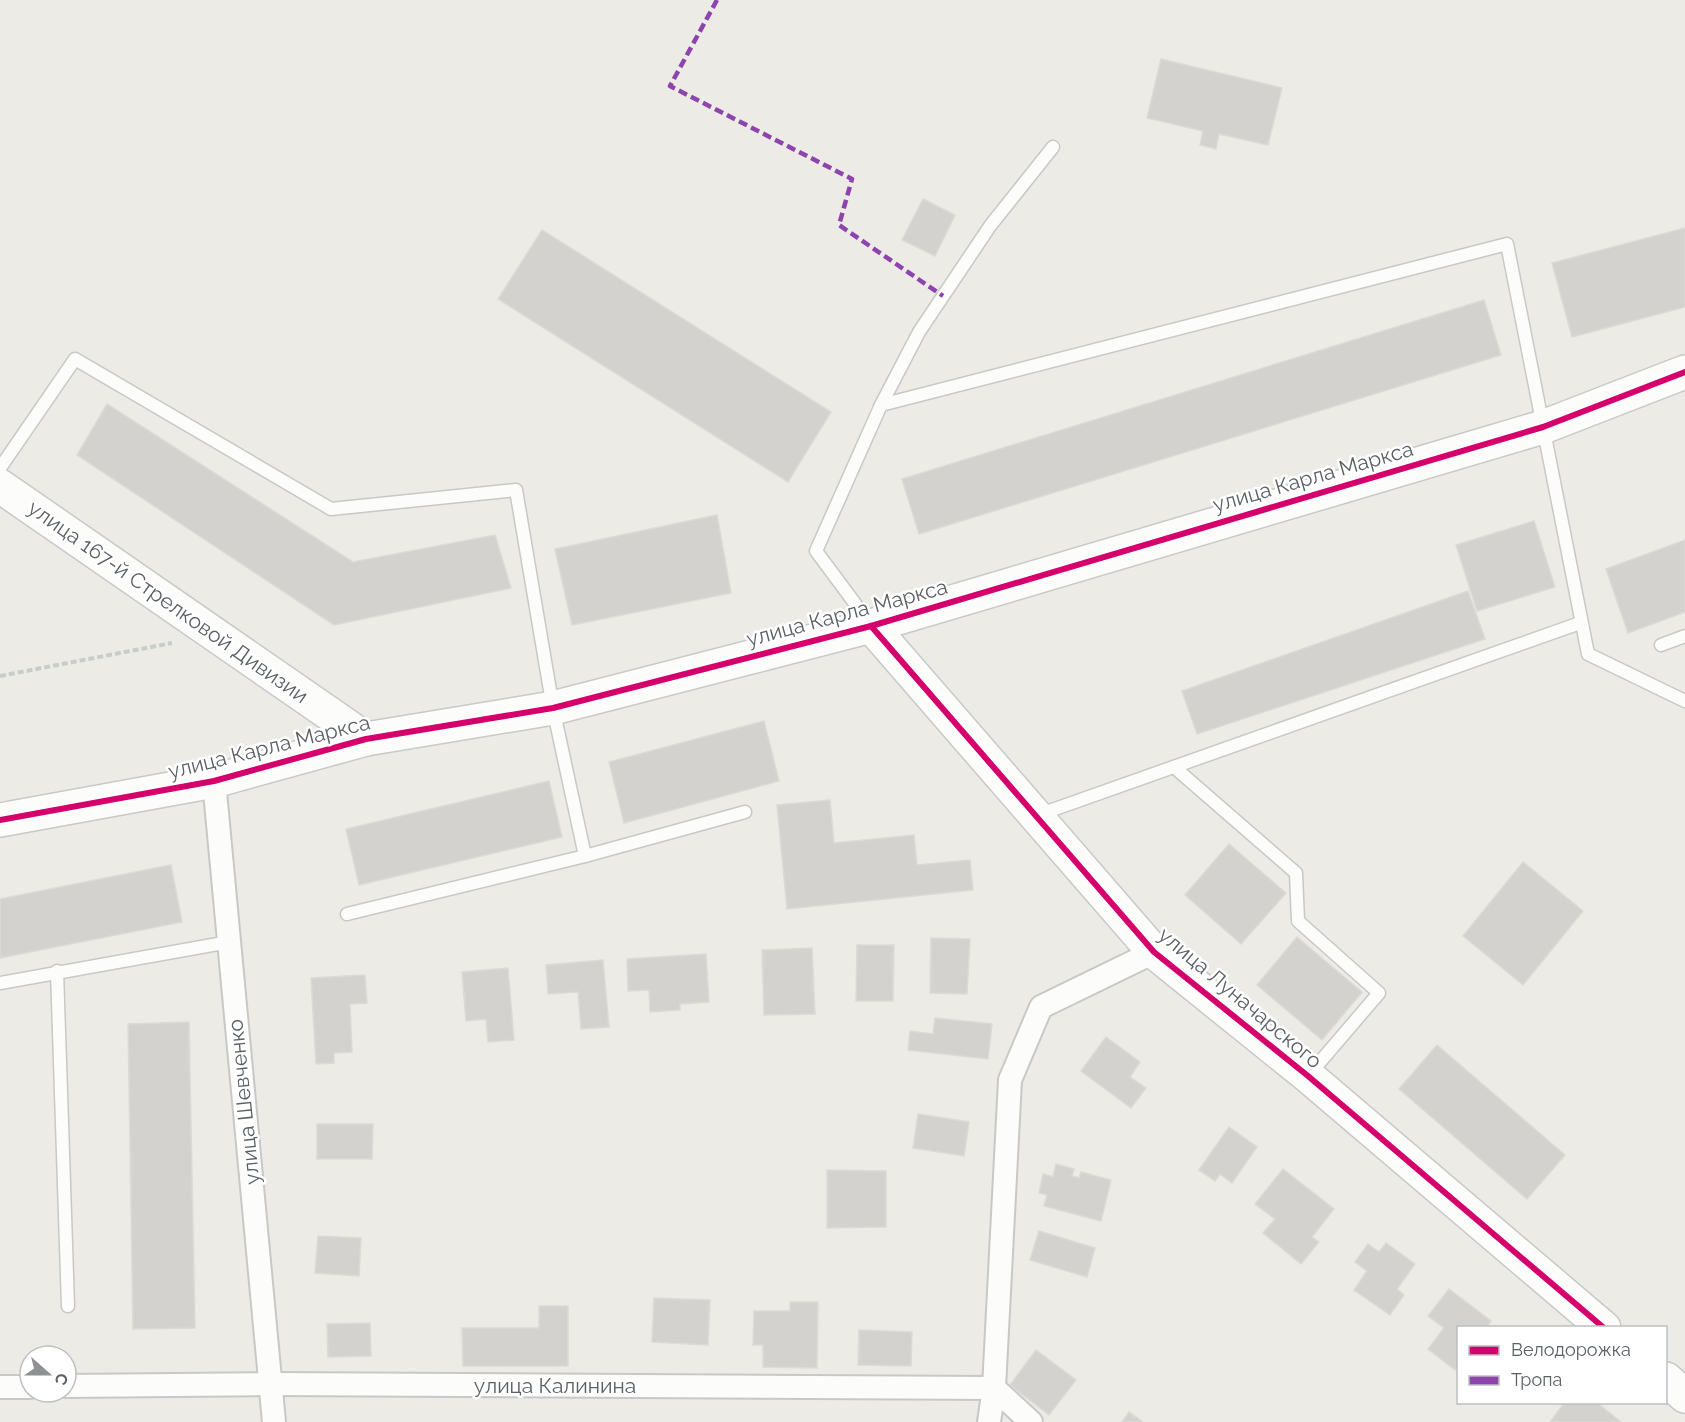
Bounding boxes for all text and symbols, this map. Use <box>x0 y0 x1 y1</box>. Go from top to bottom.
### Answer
street label: улица Карла Маркса <box>1210 436 1416 517</box>
street label: улица 167-й Стрелковой Дивизии <box>23 495 313 708</box>
street label: улица Карла Маркса <box>744 574 950 651</box>
street label: улица Карла Маркса <box>165 709 372 784</box>
street label: улица Луначарского <box>1153 922 1327 1073</box>
street label: улица Шевченко <box>222 1018 265 1186</box>
legend <box>1457 1326 1667 1404</box>
text: Велодорожка <box>1511 1339 1631 1360</box>
north arrow <box>18 1344 78 1404</box>
text: Тропа <box>1511 1369 1562 1390</box>
text: С <box>51 1371 72 1388</box>
street label: улица Калинина <box>474 1373 636 1398</box>

